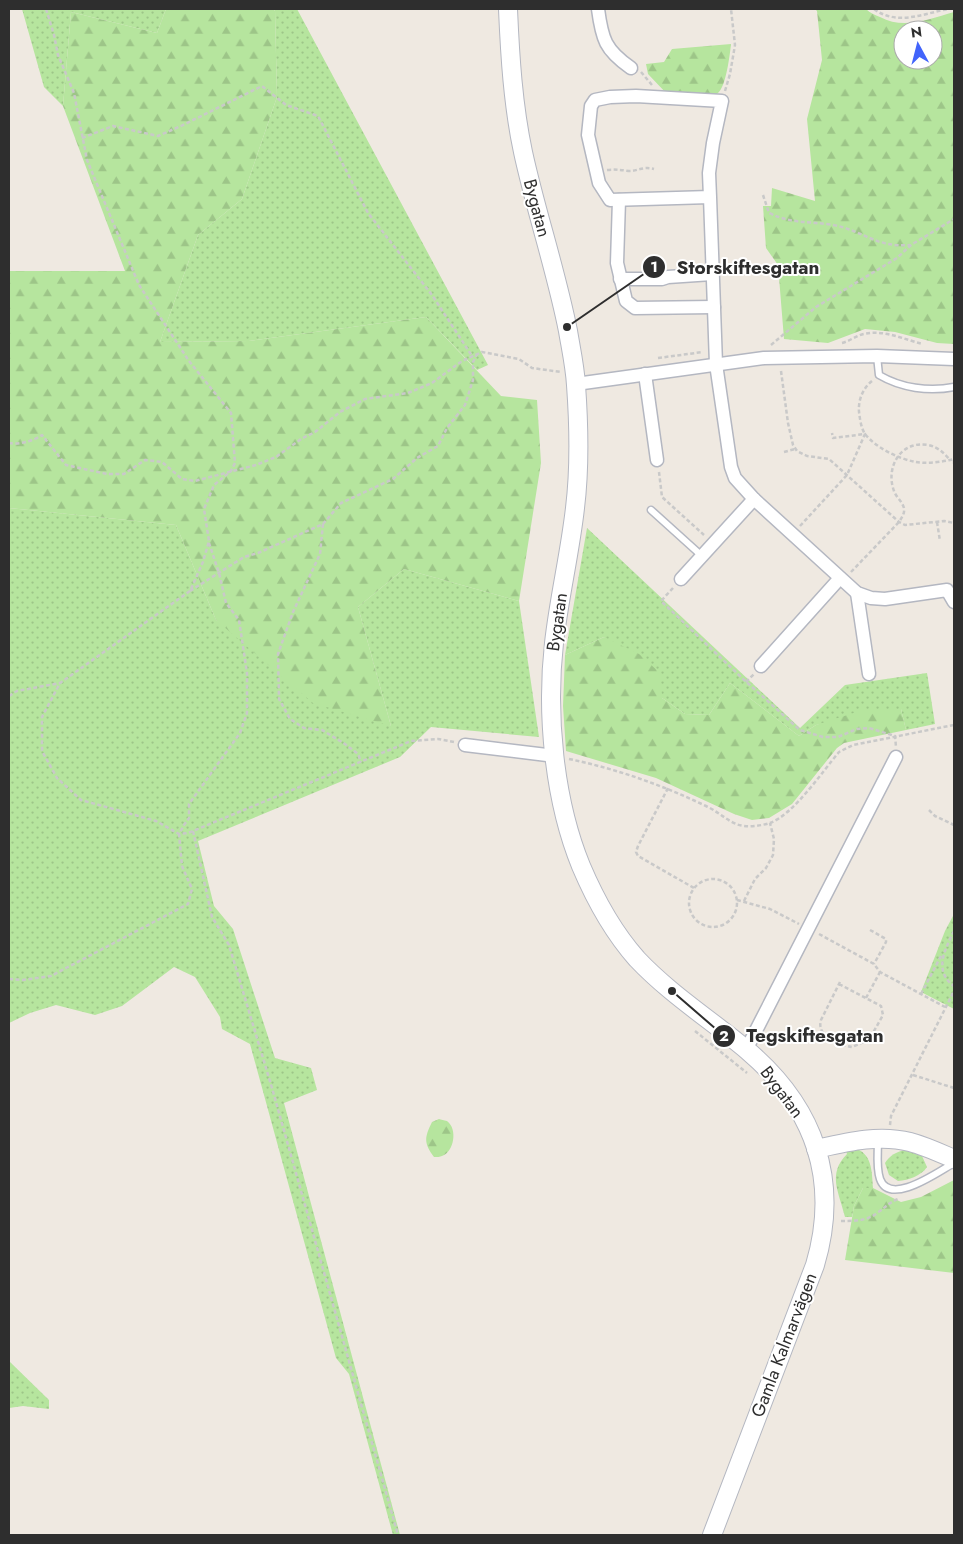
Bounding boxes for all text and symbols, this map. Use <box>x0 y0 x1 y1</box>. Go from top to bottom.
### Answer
north arrow <box>893 20 943 70</box>
text: N <box>910 21 923 43</box>
street label: Bygatan <box>517 176 557 240</box>
callout: Storskiftesgatan <box>641 250 829 284</box>
text: Storskiftesgatan <box>677 254 819 281</box>
text: 1 <box>650 256 658 278</box>
street label: Bygatan <box>540 591 574 653</box>
callout: Tegskiftesgatan <box>711 1019 893 1053</box>
text: Tegskiftesgatan <box>746 1022 884 1049</box>
text: 2 <box>719 1025 729 1047</box>
street label: Bygatan <box>754 1061 810 1123</box>
street label: Gamla Kalmarvägen <box>744 1269 824 1421</box>

